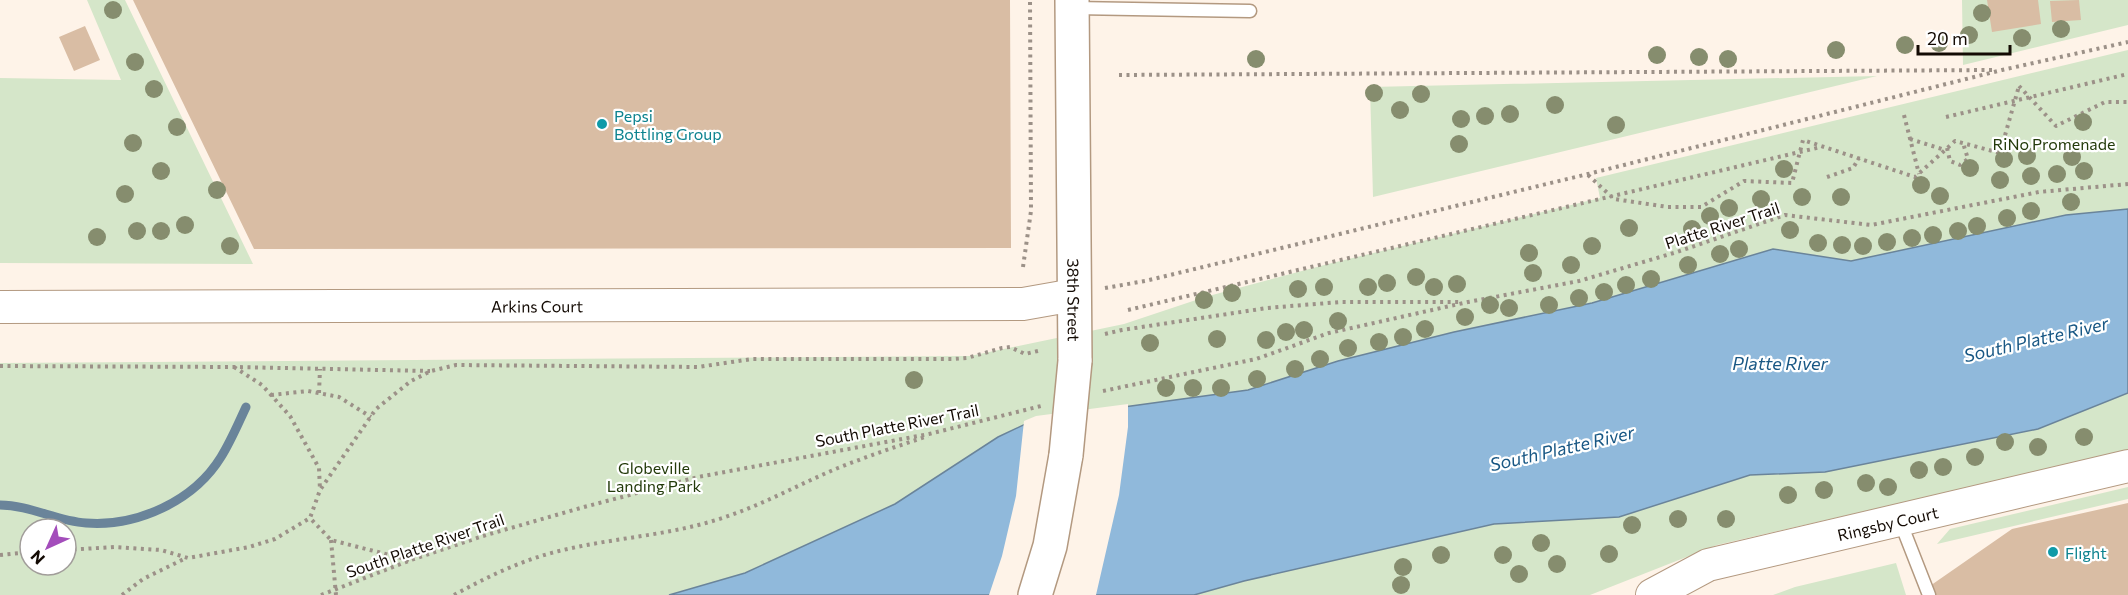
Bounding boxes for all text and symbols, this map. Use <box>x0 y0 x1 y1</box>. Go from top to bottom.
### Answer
scale bar <box>1918 18 2010 56</box>
text: 20 m <box>1927 27 1968 49</box>
place label: Pepsi Bottling Group <box>614 106 722 143</box>
marker: Pepsi Bottling Group <box>595 117 609 131</box>
park label: RiNo Promenade <box>1993 134 2115 153</box>
street label: Platte River Trail <box>1662 198 1782 252</box>
street label: 38th Street <box>1065 258 1084 342</box>
street label: Arkins Court <box>491 296 584 315</box>
water label: South Platte River <box>1962 311 2111 366</box>
water label: Platte River <box>1732 352 1828 374</box>
street label: South Platte River Trail <box>814 400 980 450</box>
water label: South Platte River <box>1488 420 1637 475</box>
park label: Globeville Landing Park <box>607 458 702 495</box>
street label: Ringsby Court <box>1835 502 1940 544</box>
street label: South Platte River Trail <box>343 509 507 581</box>
north arrow <box>18 517 78 577</box>
place label: Flight <box>2065 543 2107 562</box>
marker: Flight <box>2046 545 2060 559</box>
text: N <box>26 547 48 569</box>

